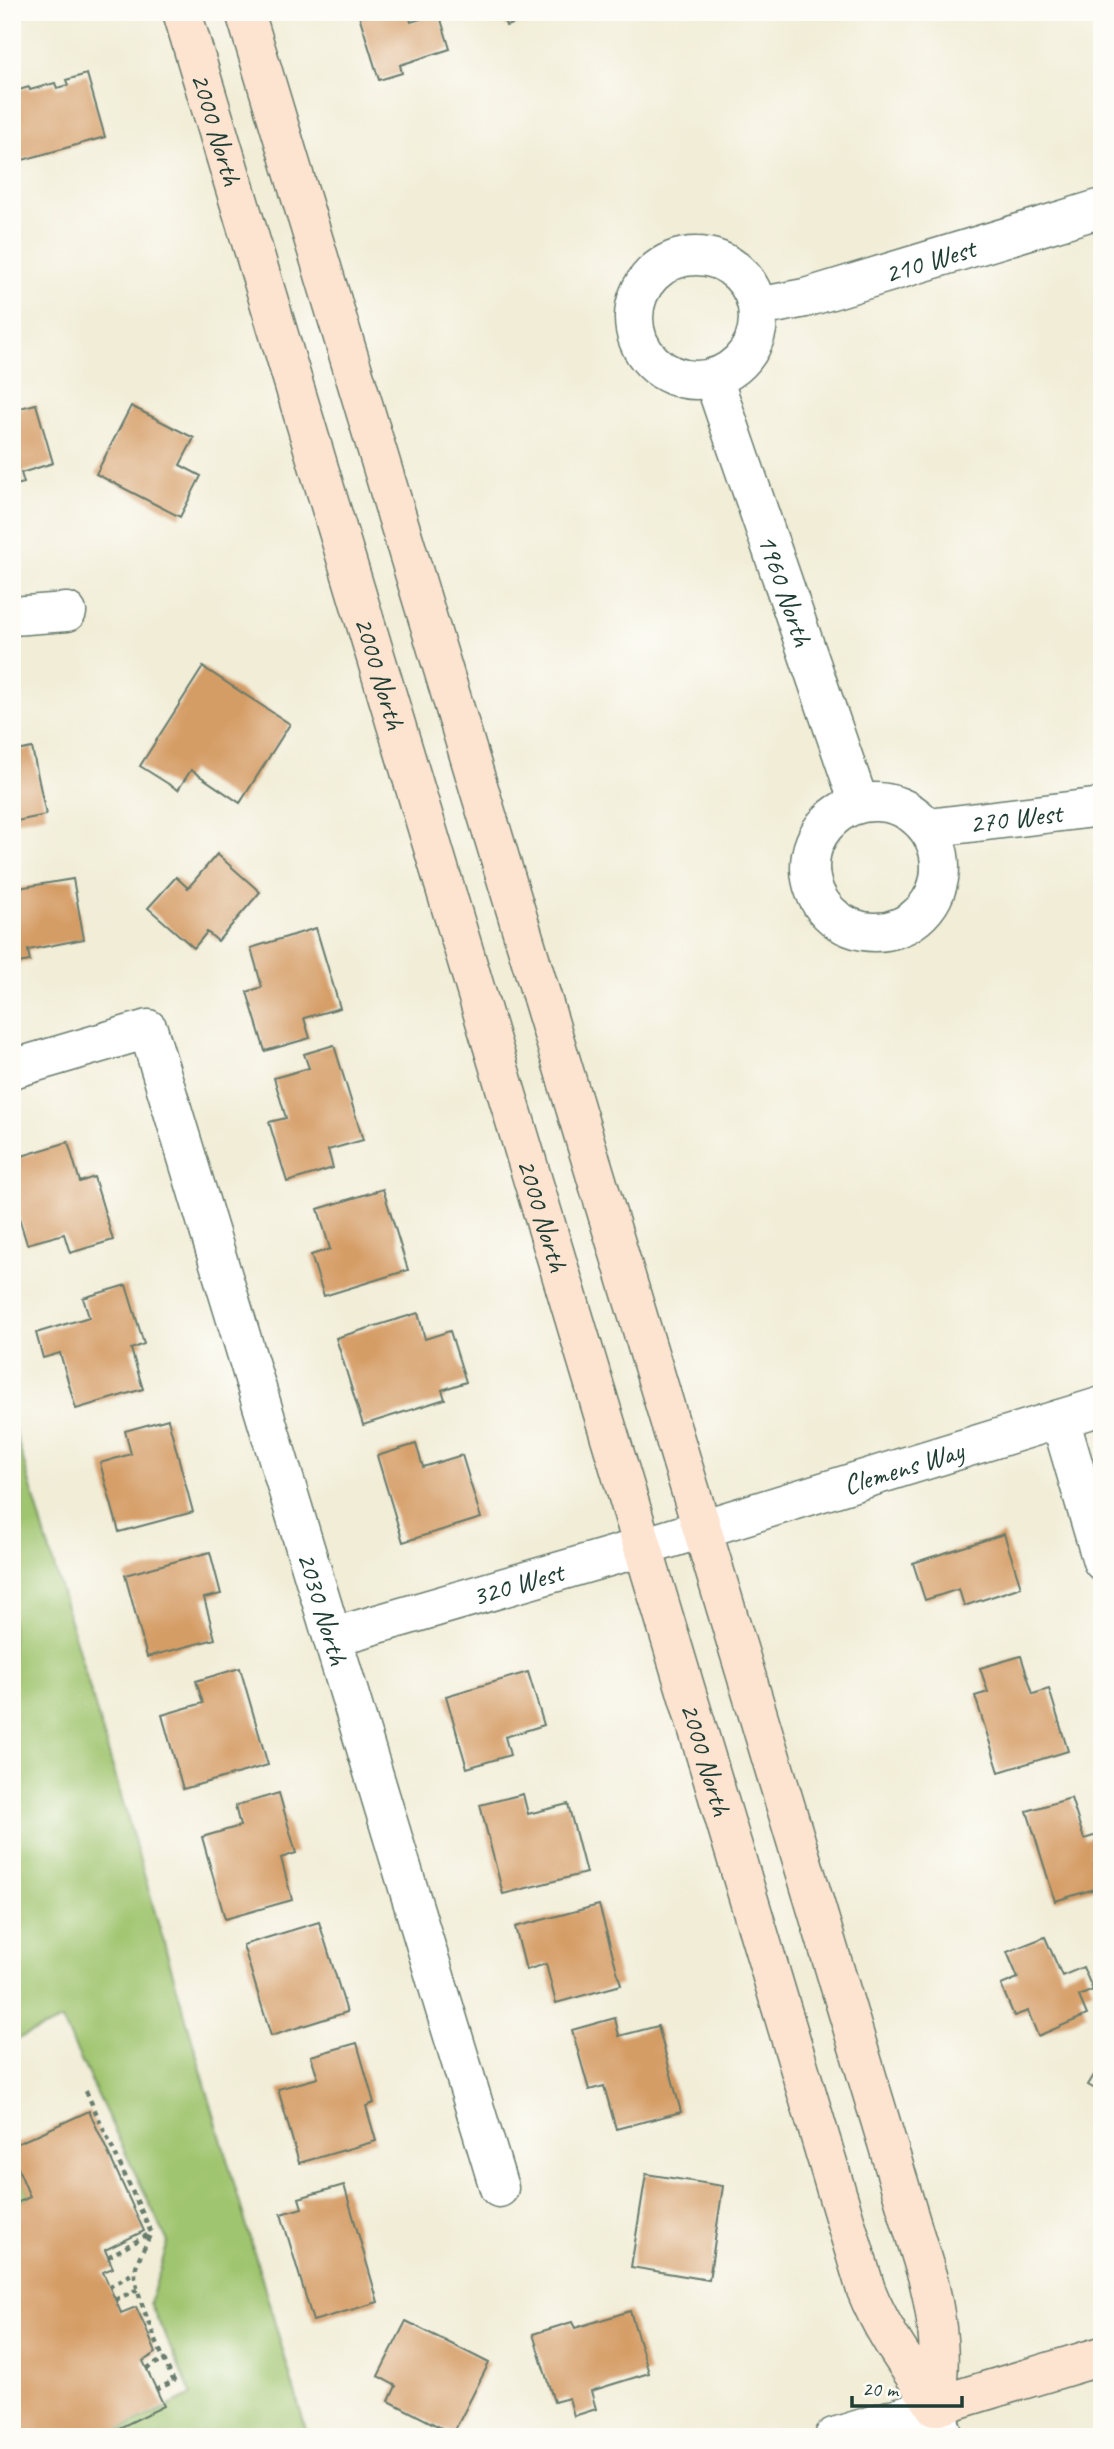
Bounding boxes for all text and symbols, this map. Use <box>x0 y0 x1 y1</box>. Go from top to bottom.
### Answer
street label: 2000 North <box>183 68 250 190</box>
street label: 210 West <box>880 230 982 291</box>
street label: 1960 North <box>750 529 821 651</box>
street label: 2000 North <box>347 612 413 734</box>
street label: 270 West <box>967 795 1066 841</box>
street label: 2000 North <box>509 1155 576 1276</box>
street label: Clemens Way <box>839 1432 970 1502</box>
street label: 2030 North <box>289 1548 357 1669</box>
street label: 320 West <box>468 1553 570 1614</box>
street label: 2000 North <box>673 1699 740 1820</box>
scale bar <box>852 2365 962 2409</box>
text: 20 m <box>862 2376 900 2402</box>

